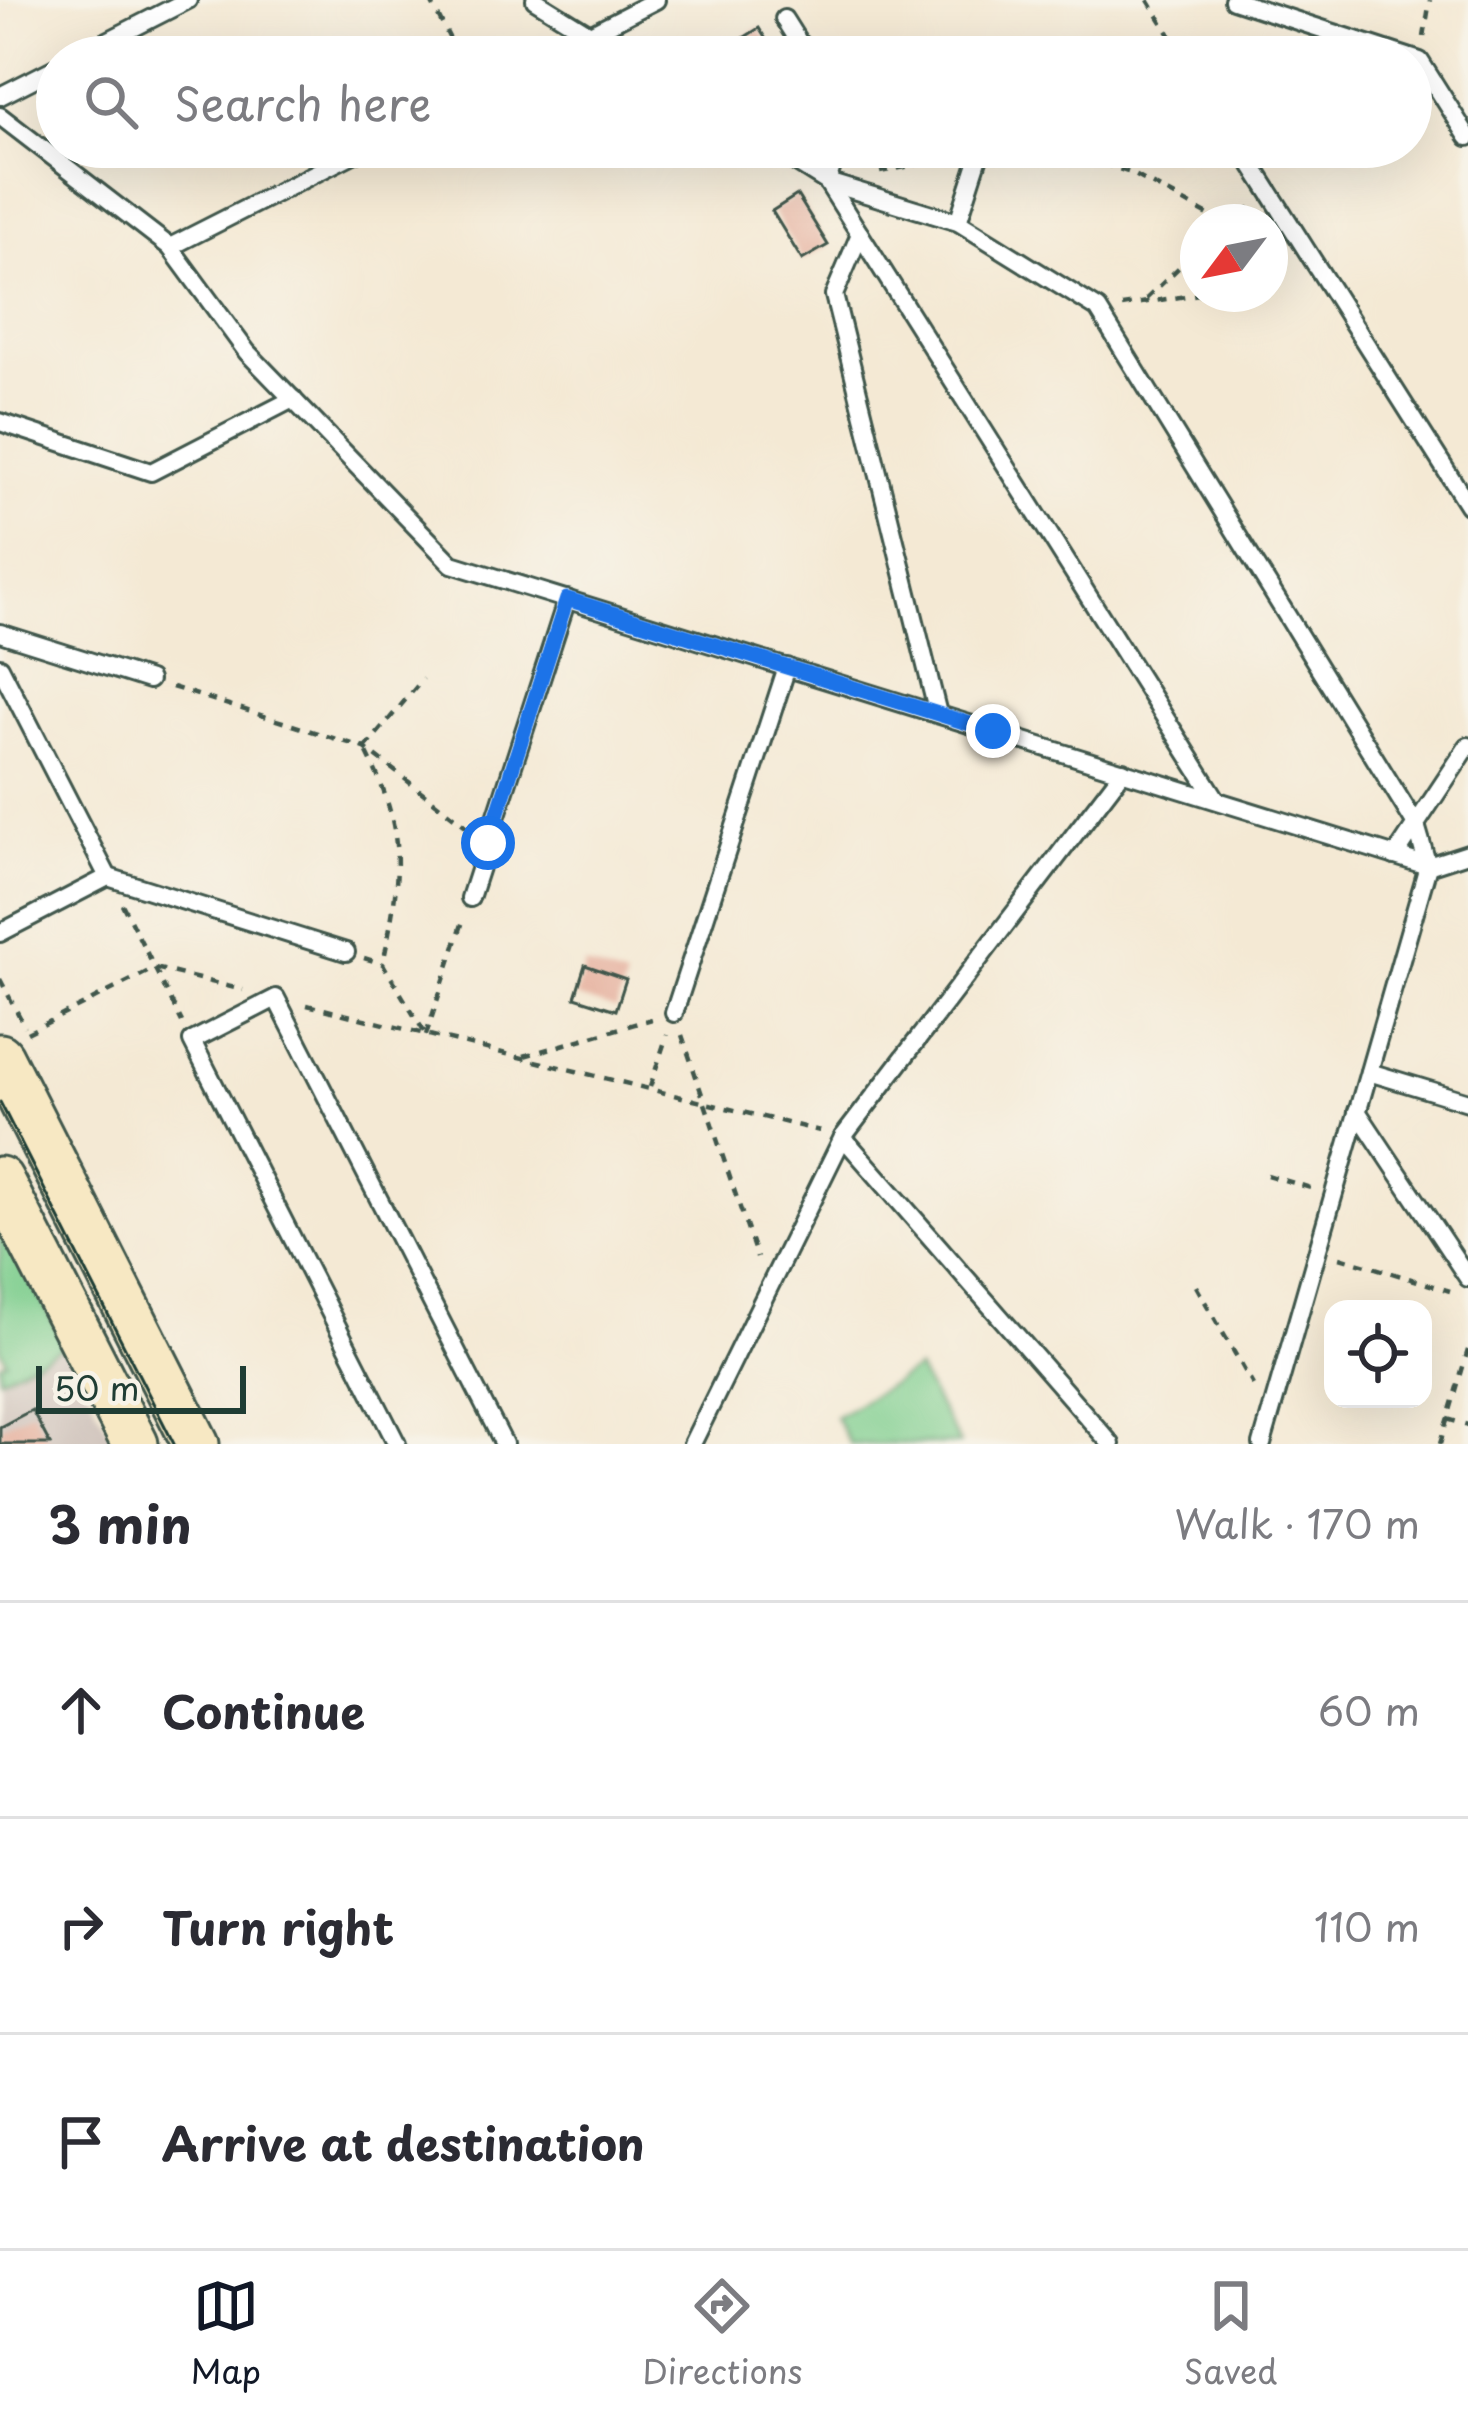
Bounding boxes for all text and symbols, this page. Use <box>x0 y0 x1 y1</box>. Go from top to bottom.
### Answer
search box <box>36 36 1432 168</box>
text: Search here <box>174 68 431 136</box>
icon: search <box>78 69 144 135</box>
north arrow <box>1180 204 1288 312</box>
route end <box>966 704 1020 758</box>
route start <box>461 816 515 870</box>
map controls <box>1324 1300 1432 1408</box>
button: locate <box>1324 1300 1432 1408</box>
scale bar <box>36 1360 246 1413</box>
text: 50 m <box>54 1362 140 1412</box>
text: 3 min <box>48 1484 192 1561</box>
text: Walk · 170 m <box>1174 1493 1420 1552</box>
text: Continue <box>162 1676 365 1744</box>
icon: ahead <box>48 1677 114 1743</box>
text: 60 m <box>1318 1680 1420 1739</box>
text: Turn right <box>162 1892 394 1960</box>
icon: right <box>48 1893 114 1959</box>
text: 110 m <box>1314 1896 1420 1955</box>
text: Arrive at destination <box>162 2108 645 2176</box>
icon: arrive <box>48 2109 114 2175</box>
tab: Map <box>191 2273 261 2395</box>
tab: Directions <box>642 2273 803 2395</box>
tab: Saved <box>1184 2273 1277 2395</box>

